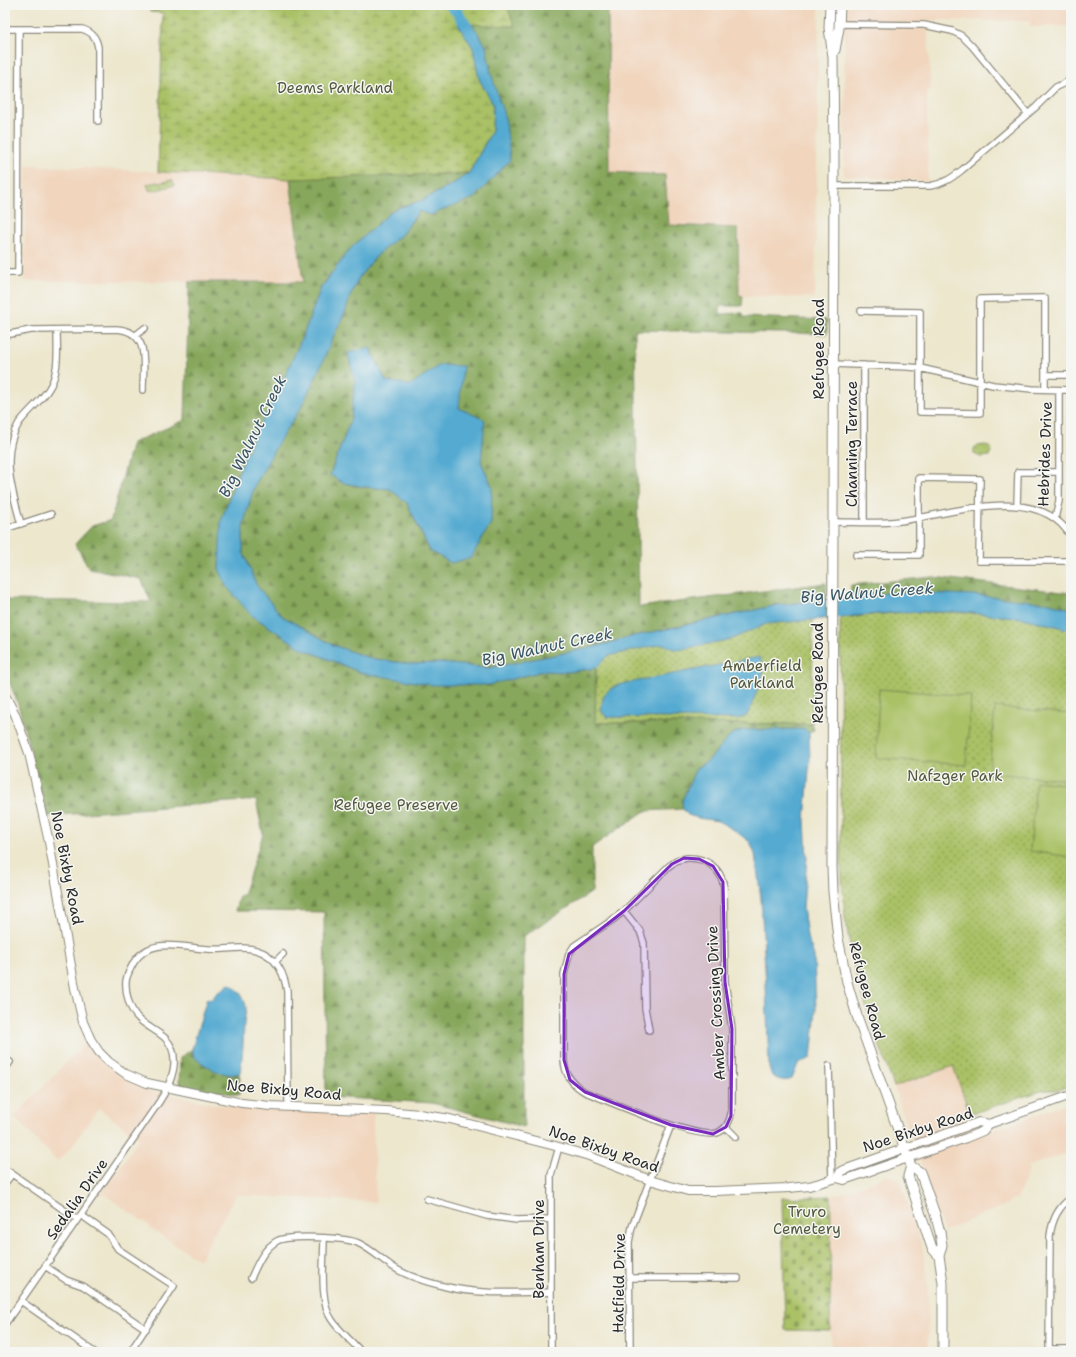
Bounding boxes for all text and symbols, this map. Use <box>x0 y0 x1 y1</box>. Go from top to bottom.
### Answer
park label: Deems Parkland <box>277 78 394 98</box>
street label: Refugee Road <box>809 298 829 399</box>
water label: Big Walnut Creek <box>214 372 291 501</box>
street label: Channing Terrace <box>842 381 862 507</box>
street label: Hebrides Drive <box>1033 401 1057 507</box>
water label: Big Walnut Creek <box>800 577 934 608</box>
water label: Big Walnut Creek <box>480 622 615 671</box>
street label: Refugee Road <box>808 622 828 723</box>
park label: Amberfield Parkland <box>722 656 802 693</box>
park label: Nafzger Park <box>907 766 1003 786</box>
park label: Refugee Preserve <box>334 795 458 815</box>
street label: Noe Bixby Road <box>46 809 88 927</box>
street label: Amber Crossing Drive <box>702 925 730 1081</box>
street label: Refugee Road <box>844 940 890 1043</box>
street label: Noe Bixby Road <box>226 1075 343 1105</box>
street label: Noe Bixby Road <box>860 1103 976 1157</box>
street label: Noe Bixby Road <box>546 1121 662 1177</box>
street label: Sedalia Drive <box>42 1154 112 1244</box>
street label: Benham Drive <box>529 1199 549 1299</box>
park label: Truro Cemetery <box>773 1202 841 1239</box>
street label: Hatfield Drive <box>608 1233 630 1333</box>

